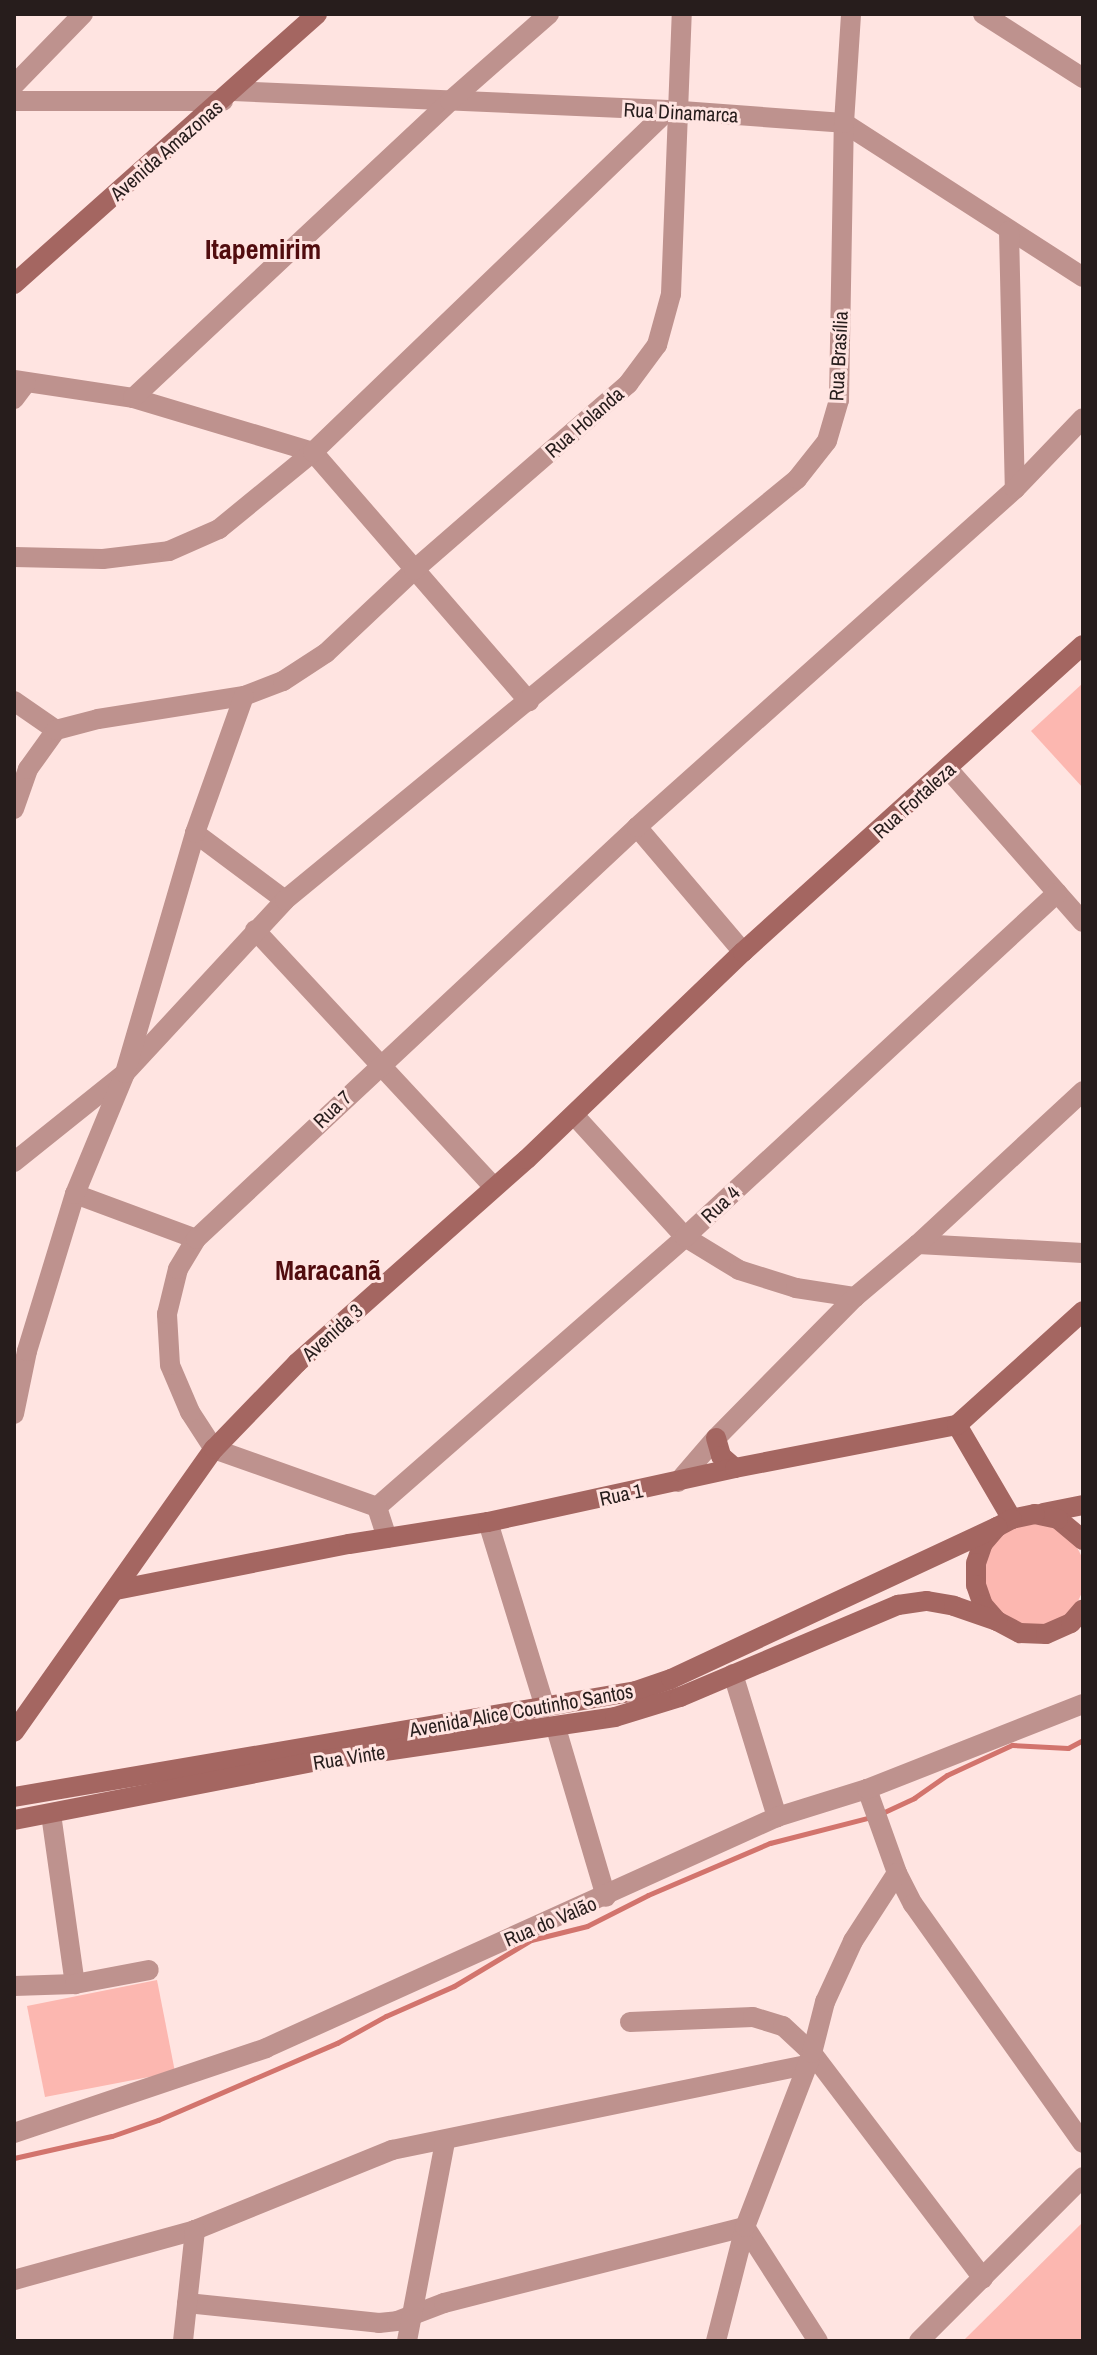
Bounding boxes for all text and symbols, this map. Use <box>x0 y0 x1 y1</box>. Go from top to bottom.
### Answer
street label: Avenida Amazonas <box>105 94 227 206</box>
street label: Rua Dinamarca <box>623 97 739 127</box>
district label: Itapemirim <box>205 232 321 266</box>
street label: Rua Brasília <box>824 310 852 402</box>
street label: Rua Holanda <box>540 382 628 462</box>
street label: Rua Fortaleza <box>868 757 960 843</box>
street label: Rua 7 <box>308 1085 356 1133</box>
street label: Rua 4 <box>696 1180 744 1228</box>
district label: Maracanã <box>275 1253 381 1287</box>
street label: Avenida 3 <box>297 1298 367 1366</box>
street label: Rua 1 <box>597 1478 645 1510</box>
street label: Avenida Alice Coutinho Santos <box>407 1678 635 1742</box>
street label: Rua Vinte <box>311 1739 387 1775</box>
street label: Rua do Valão <box>500 1891 600 1951</box>

